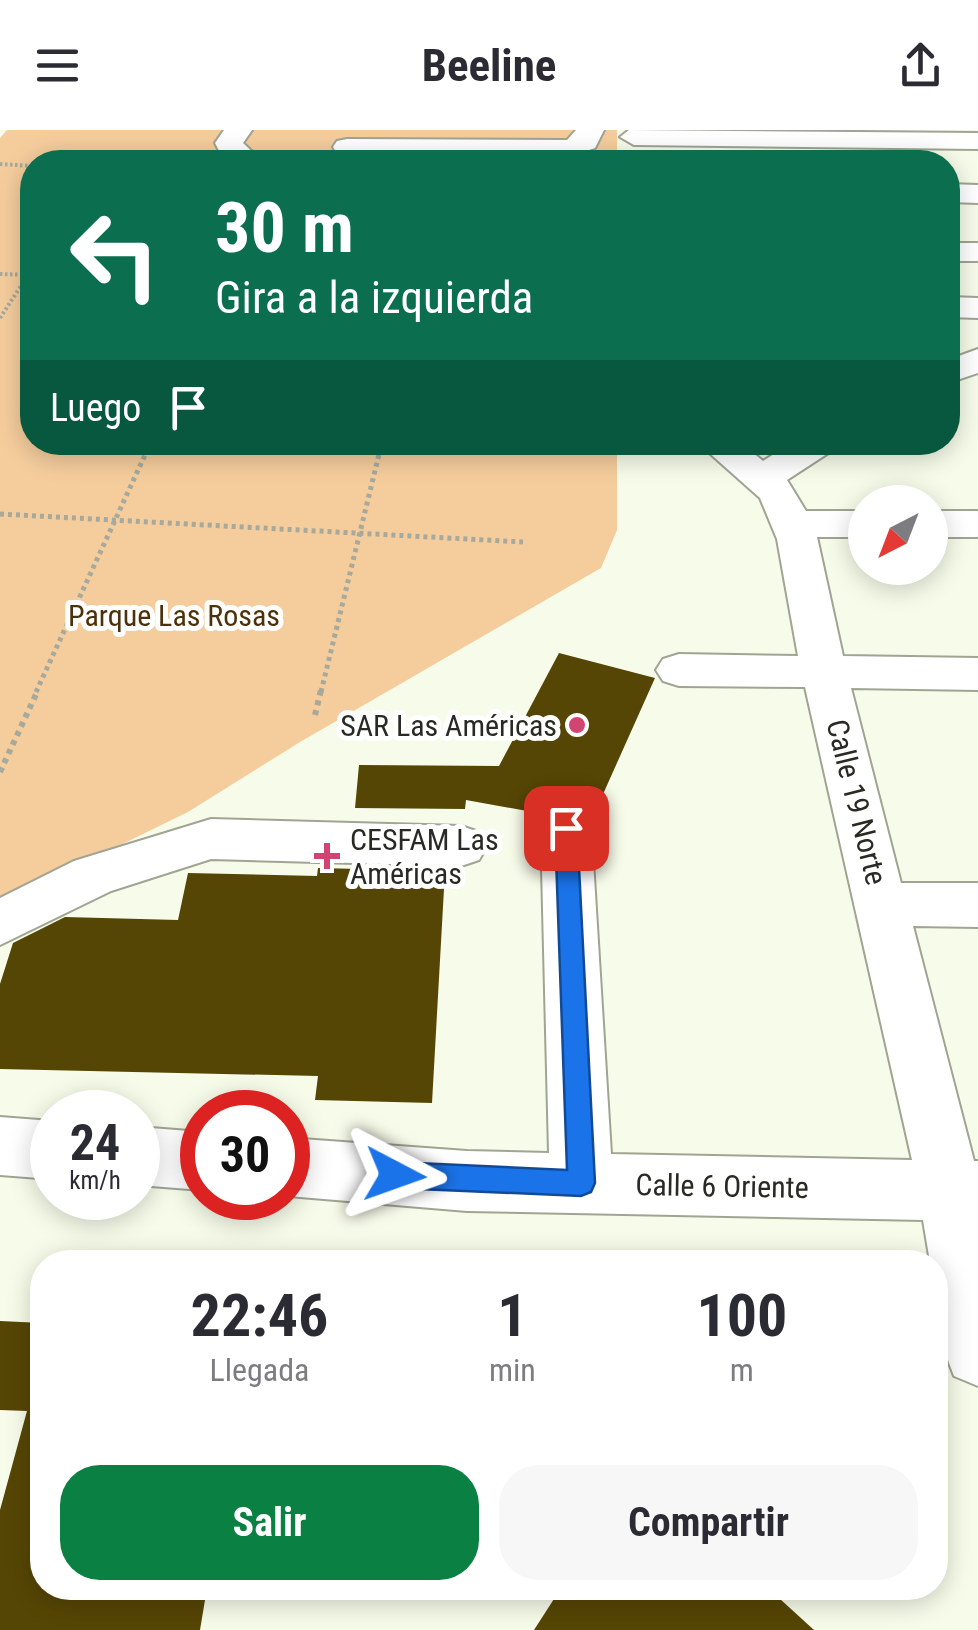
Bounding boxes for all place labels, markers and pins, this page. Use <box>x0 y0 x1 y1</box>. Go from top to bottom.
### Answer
place label: SAR Las Américas <box>340 708 557 743</box>
marker: SAR Las Américas <box>566 714 588 736</box>
pin <box>524 786 609 871</box>
place label: CESFAM Las Américas <box>350 822 499 891</box>
marker: CESFAM Las Américas <box>314 843 340 869</box>

